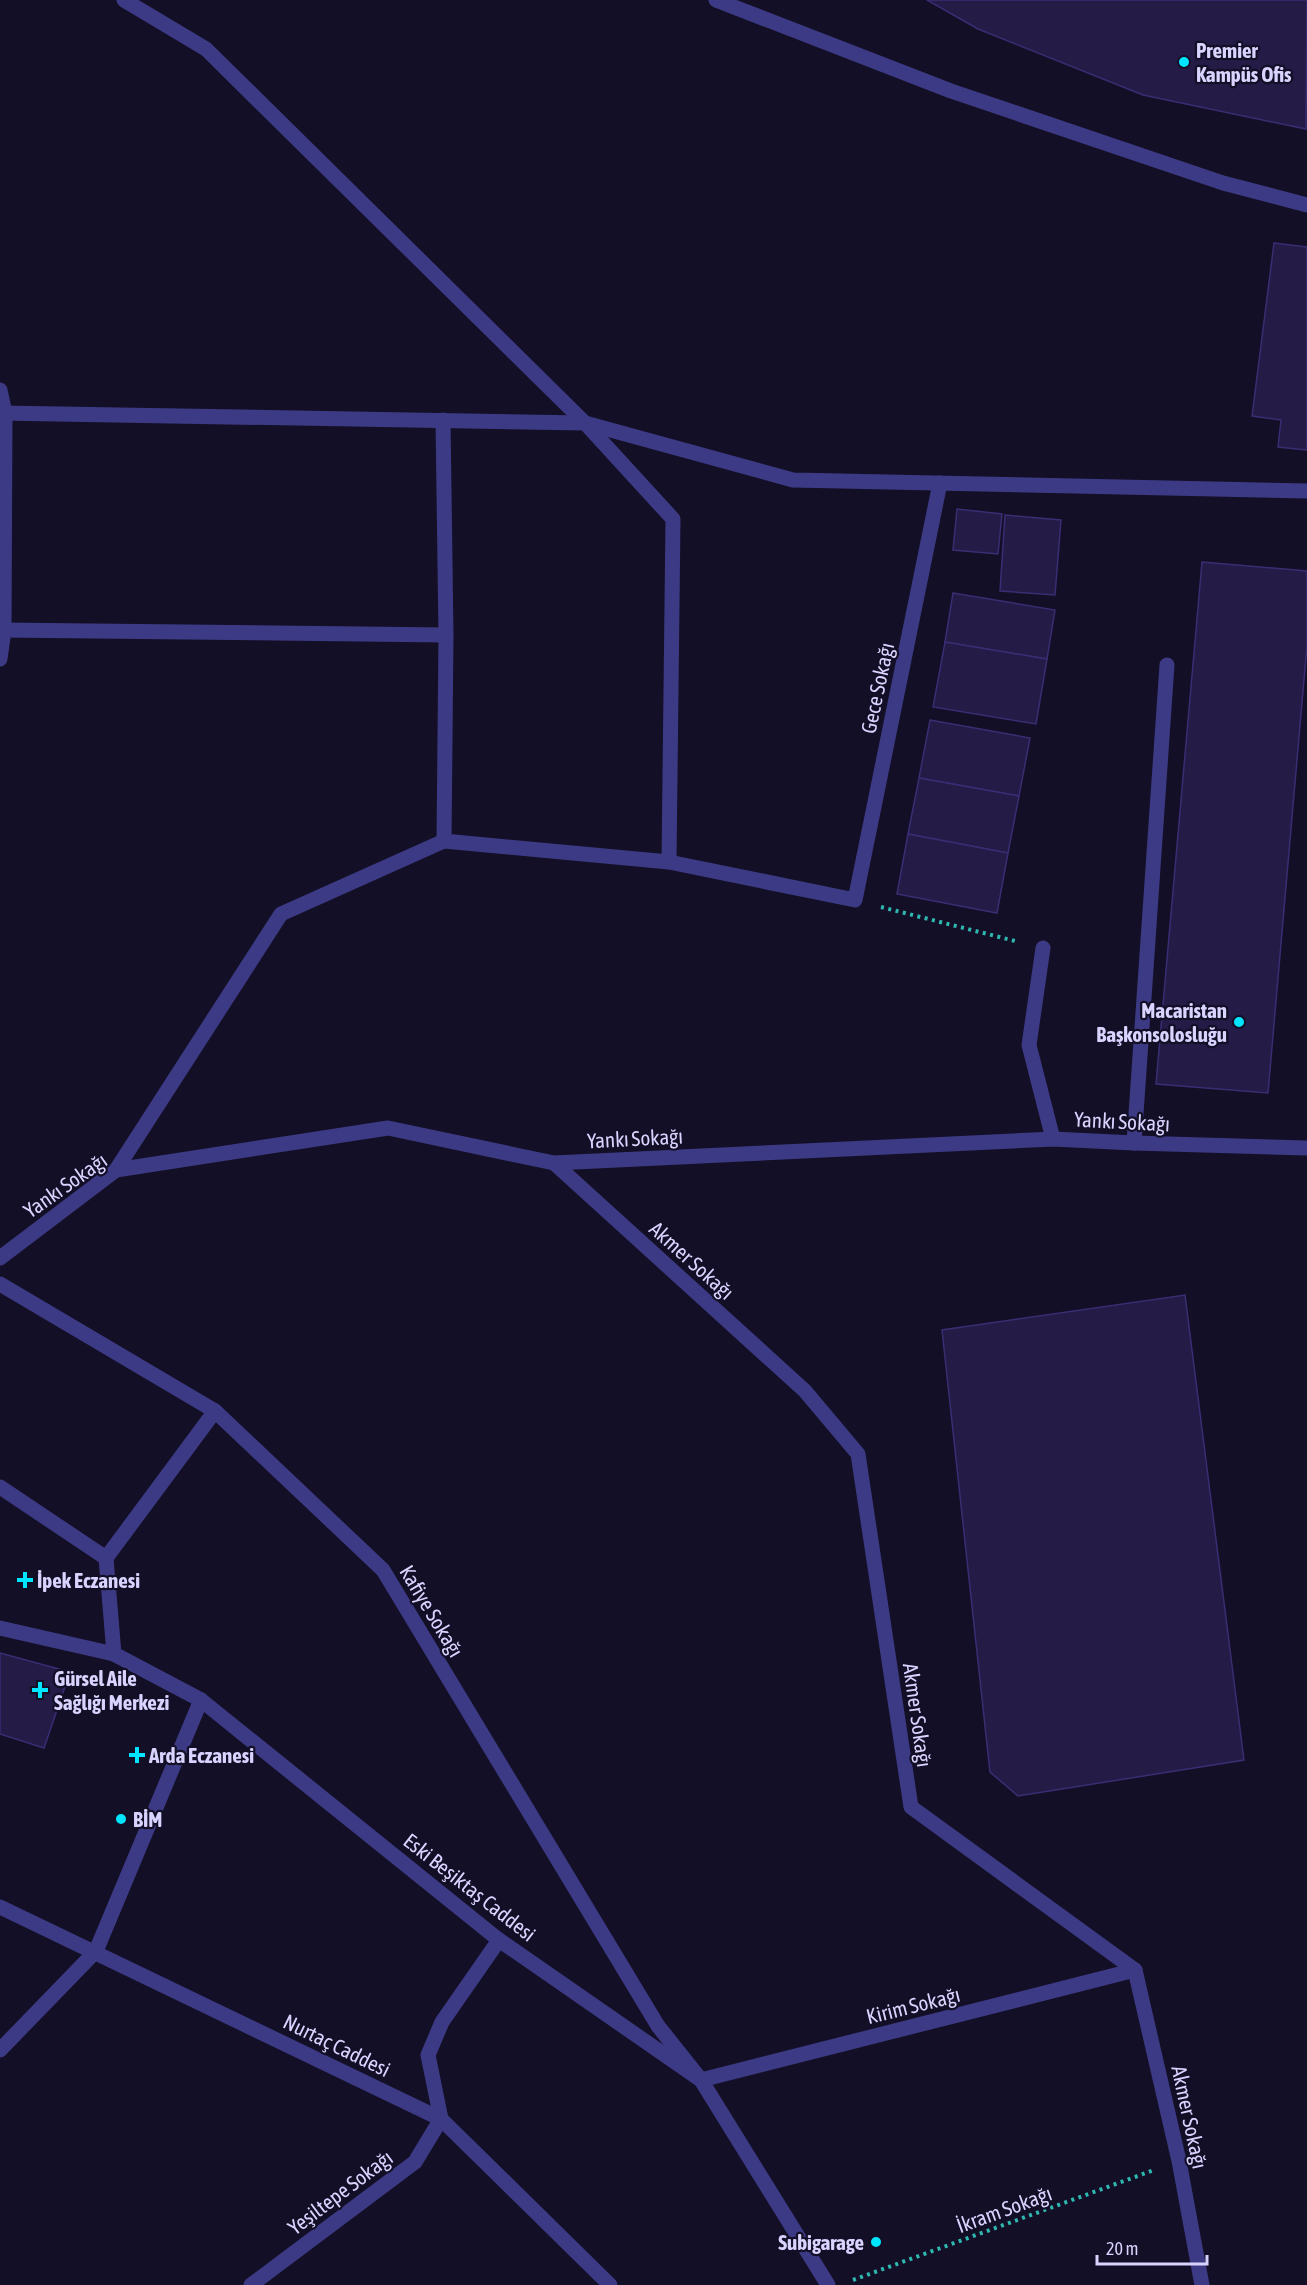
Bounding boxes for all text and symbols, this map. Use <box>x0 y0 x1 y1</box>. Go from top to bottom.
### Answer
place label: Premier Kampüs Ofis <box>1196 38 1292 86</box>
marker: Premier Kampüs Ofis <box>1177 55 1191 69</box>
street label: Gece Sokağı <box>856 640 898 736</box>
place label: Macaristan Başkonsolosluğu <box>1096 998 1227 1046</box>
marker: Macaristan Başkonsolosluğu <box>1232 1015 1246 1029</box>
street label: Yankı Sokağı <box>1073 1107 1171 1135</box>
street label: Yankı Sokağı <box>586 1124 684 1152</box>
street label: Yankı Sokağı <box>19 1148 111 1222</box>
street label: Akmer Sokağı <box>645 1216 739 1304</box>
street label: Kafiye Sokağı <box>395 1561 469 1661</box>
place label: İpek Eczanesi <box>37 1568 140 1592</box>
marker: İpek Eczanesi <box>18 1573 32 1587</box>
street label: Akmer Sokağı <box>899 1661 937 1769</box>
place label: Gürsel Aile Sağlığı Merkezi <box>54 1666 169 1714</box>
marker: Gürsel Aile Sağlığı Merkezi <box>31 1681 49 1699</box>
place label: Arda Eczanesi <box>148 1743 254 1767</box>
marker: Arda Eczanesi <box>130 1748 144 1762</box>
place label: BİM <box>133 1807 162 1831</box>
marker: BİM <box>114 1812 128 1826</box>
street label: Eski Beşiktaş Caddesi <box>399 1828 541 1946</box>
street label: Kirim Sokağı <box>864 1982 962 2028</box>
street label: Nurtaç Caddesi <box>280 2009 394 2081</box>
street label: Akmer Sokağı <box>1167 2063 1213 2171</box>
street label: Yeşiltepe Sokağı <box>283 2145 397 2239</box>
street label: İkram Sokağı <box>953 2181 1055 2237</box>
scale bar <box>1097 2228 1206 2266</box>
place label: Subigarage <box>778 2230 864 2254</box>
marker: Subigarage <box>869 2235 883 2249</box>
text: 20 m <box>1106 2238 1138 2259</box>

